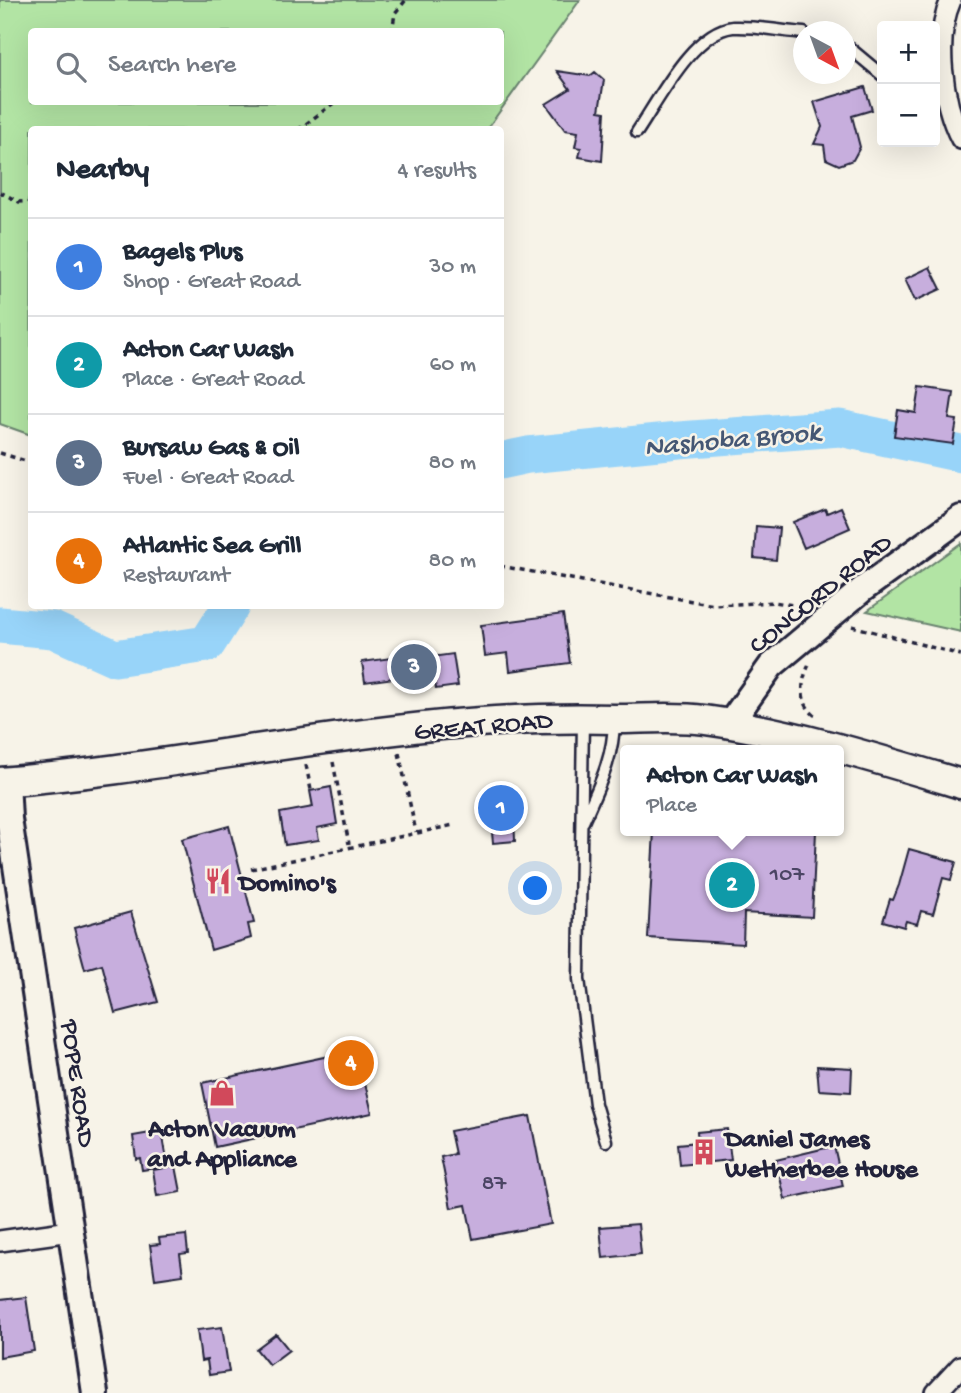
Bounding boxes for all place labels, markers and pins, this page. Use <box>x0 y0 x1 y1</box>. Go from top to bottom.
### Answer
pin: 3 <box>391 641 437 693</box>
pin: 1 <box>478 782 524 834</box>
pin: 2 <box>709 859 755 911</box>
restaurant icon: Domino's <box>203 866 233 896</box>
place label: Domino's <box>237 870 337 901</box>
pin: 4 <box>328 1037 374 1089</box>
shop icon: Acton Vacuum and Appliance <box>207 1078 237 1108</box>
place label: Acton Vacuum and Appliance <box>146 1116 298 1177</box>
place label: Daniel James Wetherbee House <box>723 1126 920 1187</box>
building icon: Daniel James Wetherbee House <box>689 1137 719 1167</box>

